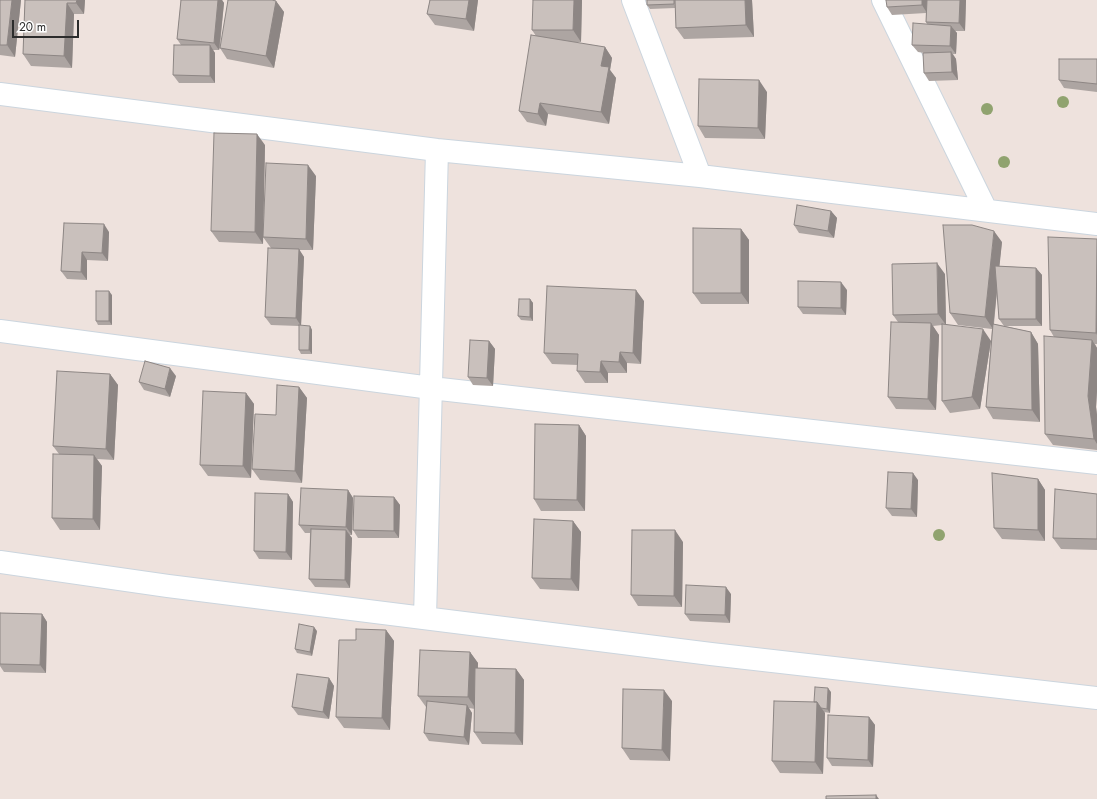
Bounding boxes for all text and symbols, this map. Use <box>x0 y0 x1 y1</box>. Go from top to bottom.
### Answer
scale bar <box>14 12 81 38</box>
text: 20 m <box>19 18 46 36</box>

